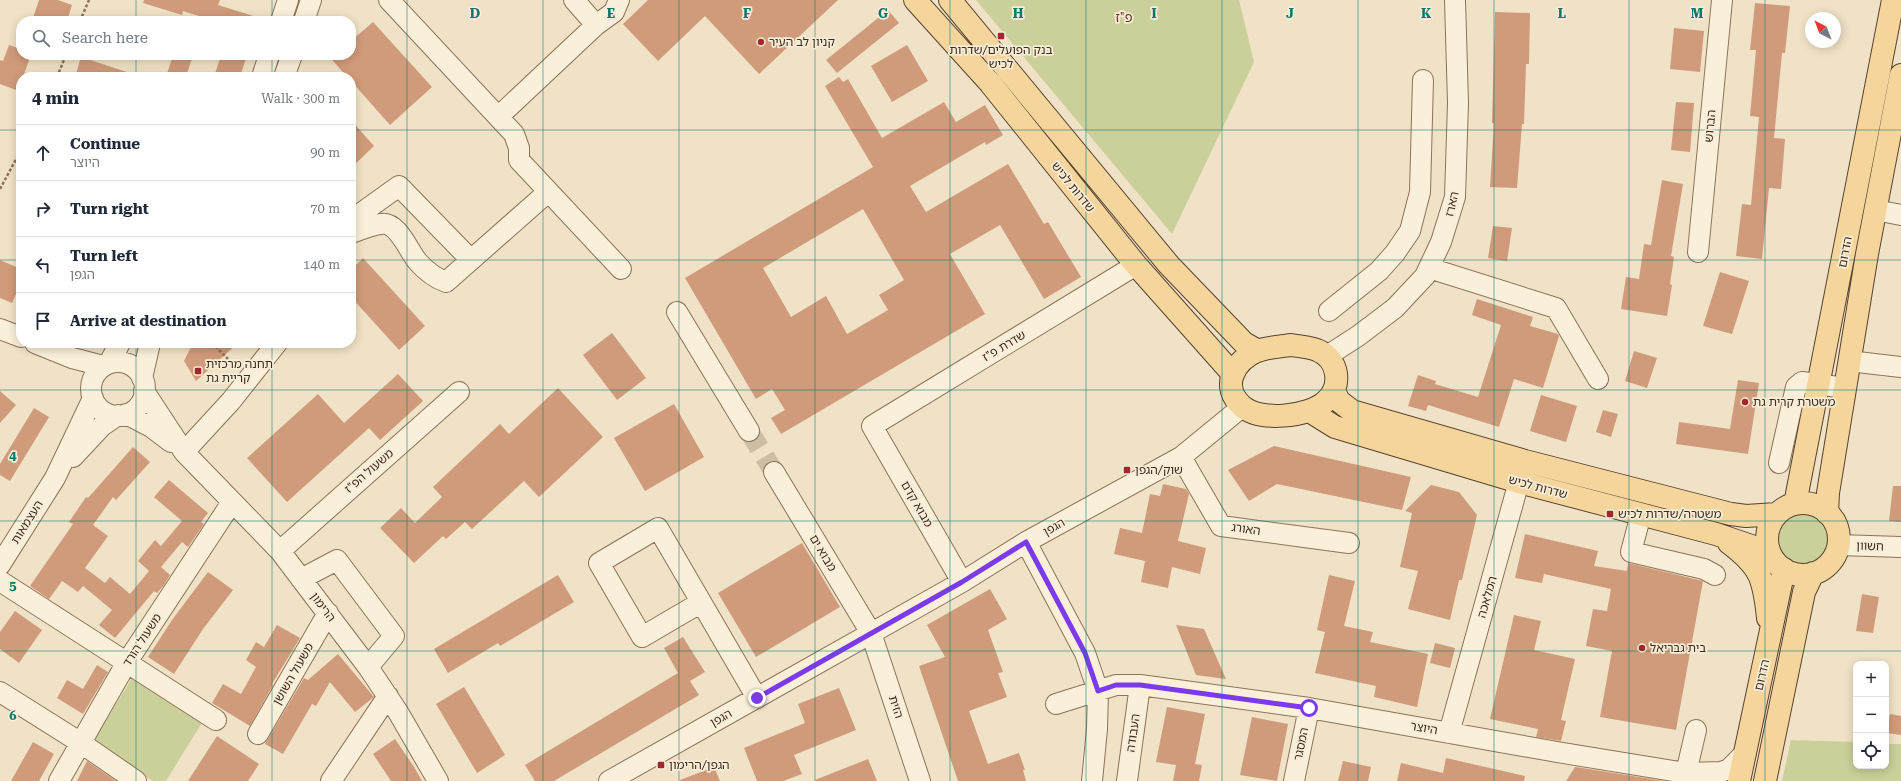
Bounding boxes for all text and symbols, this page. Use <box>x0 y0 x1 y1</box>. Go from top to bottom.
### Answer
text: D <box>470 6 480 21</box>
text: E <box>607 6 615 21</box>
text: F <box>743 6 751 21</box>
text: G <box>878 6 888 21</box>
text: H <box>1013 6 1024 21</box>
text: I <box>1151 6 1157 21</box>
text: J <box>1286 6 1294 21</box>
text: K <box>1421 6 1432 21</box>
text: L <box>1558 6 1566 21</box>
text: M <box>1691 6 1704 21</box>
district label: פ"ז <box>1115 10 1133 25</box>
north arrow <box>1805 12 1841 48</box>
search box <box>16 16 356 60</box>
icon: search <box>30 27 52 49</box>
text: Search here <box>62 29 148 47</box>
marker: בנק הפועלים/שדרות לכיש <box>996 31 1006 41</box>
place label: קניון לב העיר <box>769 35 835 49</box>
marker: קניון לב העיר <box>756 37 766 47</box>
place label: בנק הפועלים/שדרות לכיש <box>949 43 1053 71</box>
text: 4 min <box>32 88 79 108</box>
text: Walk · 300 m <box>261 91 340 106</box>
street label: הברוש <box>1702 109 1718 143</box>
text: Continue <box>70 135 140 153</box>
icon: ahead <box>32 142 54 164</box>
text: 90 m <box>310 145 340 160</box>
text: היוצר <box>70 155 100 170</box>
street label: שדרות לכיש <box>1049 159 1097 215</box>
street label: הארז <box>1442 190 1462 218</box>
icon: right <box>32 198 54 220</box>
text: Turn right <box>70 200 149 218</box>
text: 70 m <box>310 201 340 216</box>
street label: הדרום <box>1835 235 1855 269</box>
text: Turn left <box>70 247 138 265</box>
icon: left <box>32 254 54 276</box>
text: 140 m <box>303 257 340 272</box>
text: הגפן <box>70 267 95 282</box>
icon: arrive <box>32 310 54 332</box>
text: Arrive at destination <box>70 312 226 330</box>
street label: שדרת פ"ז <box>980 328 1028 364</box>
place label: תחנה מרכזית קריית גת <box>206 357 273 385</box>
marker: תחנה מרכזית קריית גת <box>193 366 203 376</box>
place label: משטרת קרית גת <box>1753 395 1836 409</box>
marker: משטרת קרית גת <box>1740 397 1750 407</box>
street label: משעול הפ"ז <box>342 446 396 496</box>
text: 4 <box>9 448 17 463</box>
place label: שוק/הגפן <box>1135 463 1183 477</box>
marker: שוק/הגפן <box>1122 465 1132 475</box>
street label: שדרות לכיש <box>1507 472 1569 502</box>
street label: מבוא קדם <box>898 478 936 530</box>
street label: העצמאות <box>8 498 46 546</box>
place label: משטרה/שדרות לכיש <box>1618 507 1721 521</box>
marker: משטרה/שדרות לכיש <box>1605 509 1615 519</box>
street label: הגפן <box>1041 515 1067 539</box>
street label: האורג <box>1230 520 1262 538</box>
street label: מבוא ים <box>807 532 839 574</box>
street label: חשוון <box>1856 539 1884 553</box>
street label: המלאכה <box>1474 574 1500 620</box>
text: 5 <box>9 578 17 593</box>
street label: הרימון <box>308 590 338 624</box>
street label: משעול הורד <box>120 611 164 669</box>
street label: משעול השושן <box>270 640 316 708</box>
place label: בית גבריאל <box>1650 641 1706 655</box>
marker: בית גבריאל <box>1637 643 1647 653</box>
street label: הדרום <box>1752 658 1772 692</box>
map controls <box>1853 661 1889 769</box>
button: + <box>1853 661 1889 697</box>
route end <box>748 689 766 707</box>
street label: הזית <box>886 694 906 720</box>
button: − <box>1853 697 1889 733</box>
route start <box>1300 699 1318 717</box>
street label: הגפן <box>708 706 734 730</box>
text: 6 <box>9 708 17 723</box>
street label: העבודה <box>1123 713 1143 753</box>
street label: היוצר <box>1409 719 1439 737</box>
street label: המסגר <box>1291 726 1311 762</box>
button: locate <box>1853 733 1889 769</box>
place label: הגפן/הרימון <box>669 758 730 772</box>
marker: הגפן/הרימון <box>656 760 666 770</box>

